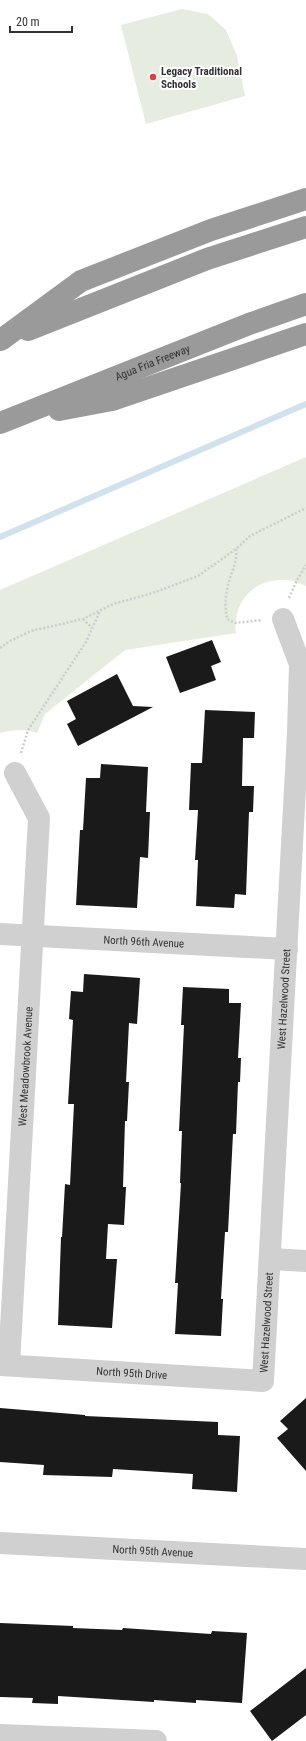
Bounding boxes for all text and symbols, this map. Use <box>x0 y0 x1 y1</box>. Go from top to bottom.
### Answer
scale bar <box>10 8 72 34</box>
text: 20 m <box>16 15 40 29</box>
place label: Legacy Traditional Schools <box>161 65 242 91</box>
marker: Legacy Traditional Schools <box>148 72 158 82</box>
street label: Agua Fria Freeway <box>113 342 192 383</box>
street label: North 96th Avenue <box>103 933 184 950</box>
street label: West Hazelwood Street <box>274 948 293 1050</box>
street label: West Meadowbrook Avenue <box>16 1006 35 1127</box>
street label: West Hazelwood Street <box>257 1272 275 1373</box>
street label: North 95th Drive <box>96 1364 168 1382</box>
street label: North 95th Avenue <box>112 1542 193 1560</box>

